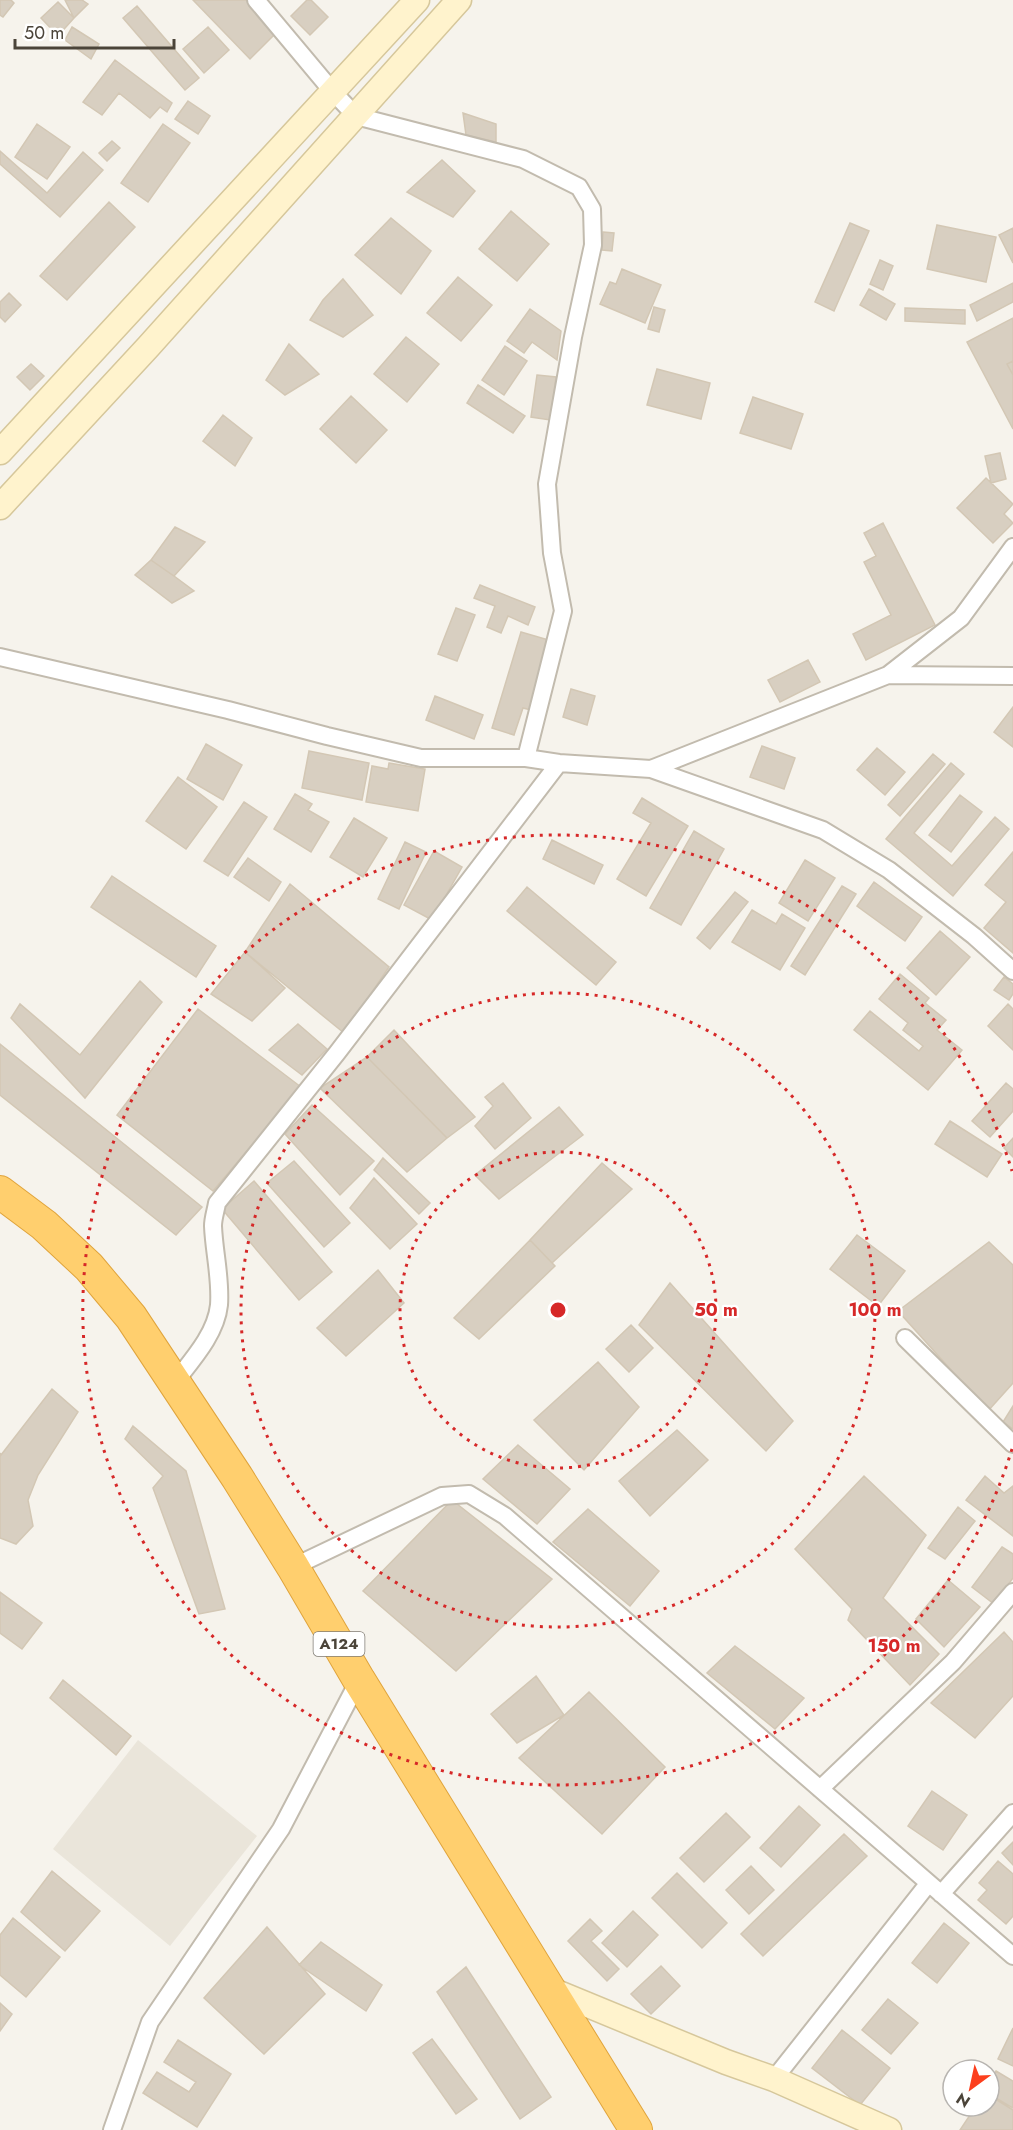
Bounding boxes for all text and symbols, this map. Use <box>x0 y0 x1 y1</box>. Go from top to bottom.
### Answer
scale bar <box>15 12 174 50</box>
text: 50 m <box>24 20 64 46</box>
text: 50 m <box>694 1297 738 1323</box>
text: 100 m <box>848 1297 902 1323</box>
centre of rings <box>548 1300 568 1320</box>
road number: A124 <box>314 1632 364 1656</box>
text: 150 m <box>868 1633 920 1659</box>
north arrow <box>941 2058 1001 2118</box>
text: N <box>952 2087 975 2113</box>

